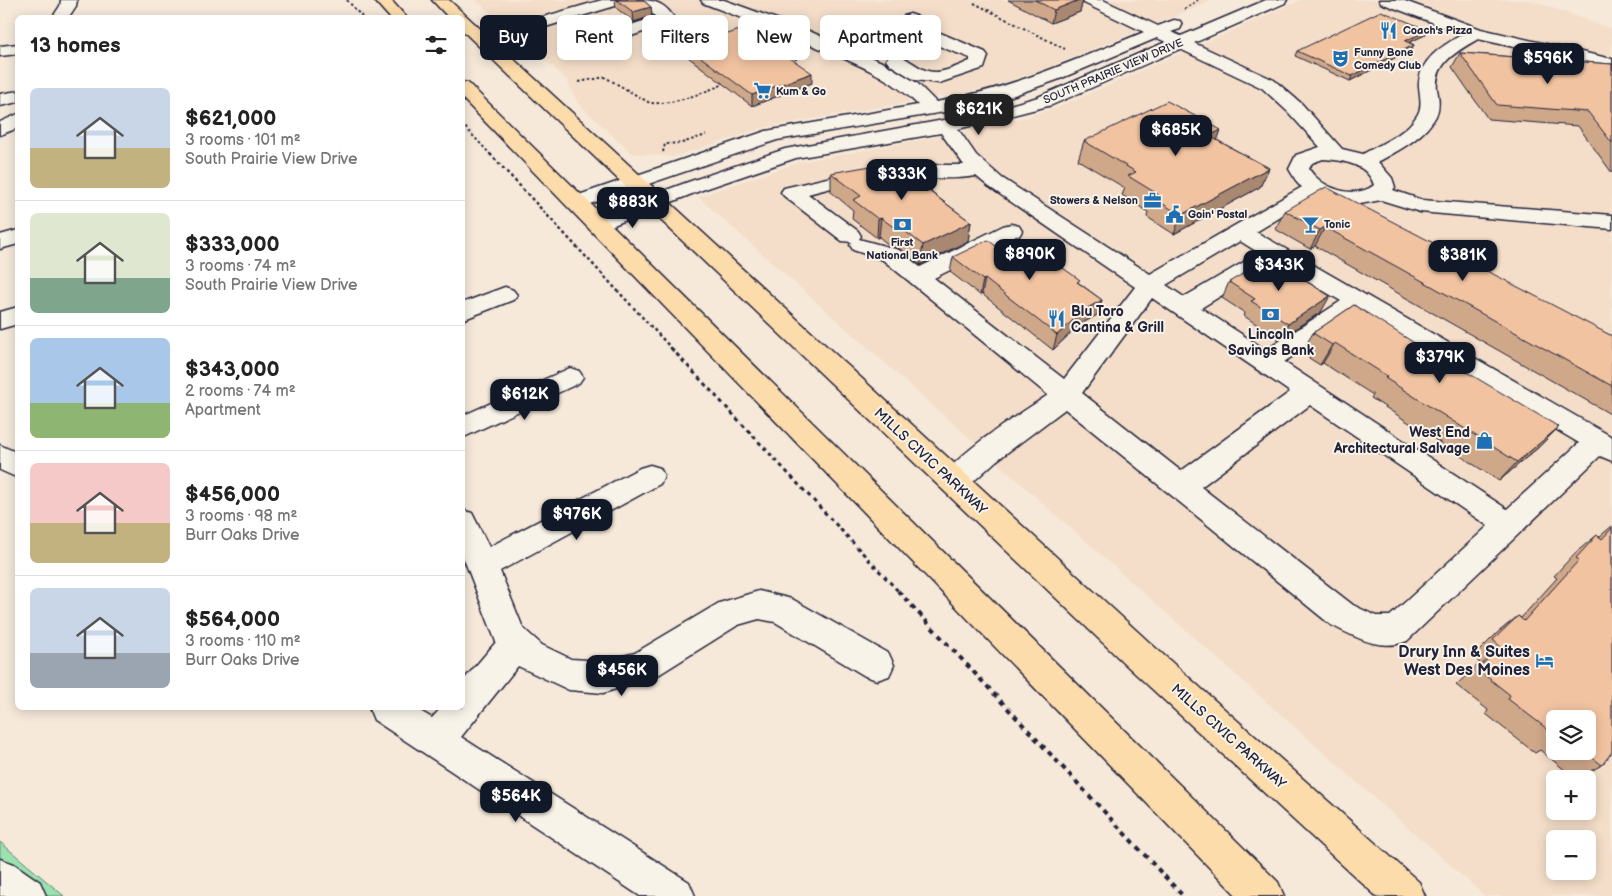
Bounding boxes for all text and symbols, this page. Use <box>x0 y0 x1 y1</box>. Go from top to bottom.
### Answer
chip: Buy <box>480 15 547 60</box>
chip: Rent <box>557 15 632 60</box>
chip: Filters <box>642 15 728 60</box>
chip: New <box>738 15 810 60</box>
chip: Apartment <box>820 15 941 60</box>
restaurant icon: Coach's Pizza <box>1379 20 1399 40</box>
place label: Coach's Pizza <box>1403 24 1472 37</box>
icon: filters <box>422 31 450 59</box>
text: 13 homes <box>30 33 121 58</box>
street label: SOUTH PRAIRIE VIEW DRIVE <box>1041 36 1185 107</box>
pin: $596K <box>1513 42 1583 85</box>
place label: Funny Bone Comedy Club <box>1354 46 1422 72</box>
theatre icon: Funny Bone Comedy Club <box>1330 48 1350 68</box>
text: $596K <box>1523 49 1573 68</box>
supermarket icon: Kum & Go <box>752 81 772 101</box>
place label: Kum & Go <box>776 85 826 98</box>
pin: $621K <box>944 94 1014 136</box>
text: $621K <box>955 100 1003 119</box>
text: $621,000 <box>185 106 276 131</box>
icon: home <box>70 108 130 168</box>
pin: $685K <box>1141 114 1211 157</box>
text: $685K <box>1151 121 1201 140</box>
text: 3 rooms · 101 m² <box>185 131 301 150</box>
text: South Prairie View Drive <box>185 150 358 169</box>
pin: $333K <box>867 158 937 201</box>
text: $333K <box>877 165 927 184</box>
pin: $883K <box>598 186 668 229</box>
office icon: Stowers & Nelson <box>1142 190 1162 210</box>
text: $883K <box>608 193 658 212</box>
place label: Stowers & Nelson <box>1050 194 1138 207</box>
public building icon: Goin' Postal <box>1164 204 1184 224</box>
place label: Goin' Postal <box>1188 208 1248 221</box>
bank icon: First National Bank <box>892 214 912 234</box>
bar icon: Tonic <box>1300 214 1320 234</box>
place label: Tonic <box>1324 218 1350 231</box>
text: $333,000 <box>185 232 280 257</box>
icon: home <box>70 233 130 293</box>
place label: First National Bank <box>866 236 938 262</box>
pin: $890K <box>995 238 1065 281</box>
pin: $381K <box>1428 240 1498 282</box>
text: $890K <box>1005 245 1055 264</box>
text: $381K <box>1439 246 1487 265</box>
pin: $343K <box>1244 250 1314 292</box>
text: $343K <box>1254 256 1304 275</box>
text: 3 rooms · 74 m² <box>185 257 296 276</box>
text: South Prairie View Drive <box>185 276 358 295</box>
place label: Blu Toro Cantina & Grill <box>1071 303 1164 336</box>
bank icon: Lincoln Savings Bank <box>1261 304 1281 324</box>
restaurant icon: Blu Toro Cantina & Grill <box>1047 309 1067 329</box>
place label: Lincoln Savings Bank <box>1228 326 1315 359</box>
pin: $379K <box>1405 342 1475 384</box>
text: $379K <box>1416 348 1464 367</box>
text: $343,000 <box>185 357 280 382</box>
icon: home <box>70 358 130 418</box>
pin: $612K <box>490 378 560 421</box>
text: 2 rooms · 74 m² <box>185 382 296 401</box>
text: $612K <box>501 385 549 404</box>
text: Apartment <box>185 401 261 420</box>
street label: MILLS CIVIC PARKWAY <box>871 405 991 519</box>
place label: West End Architectural Salvage <box>1333 424 1470 457</box>
shop icon: West End Architectural Salvage <box>1474 430 1494 450</box>
text: $456,000 <box>185 482 280 507</box>
icon: home <box>70 483 130 543</box>
pin: $976K <box>542 498 612 541</box>
text: $976K <box>552 505 602 524</box>
text: 3 rooms · 98 m² <box>185 507 297 526</box>
text: Burr Oaks Drive <box>185 526 299 545</box>
text: $564,000 <box>185 607 280 632</box>
icon: home <box>70 608 130 668</box>
text: 3 rooms · 110 m² <box>185 632 301 651</box>
place label: Drury Inn & Suites West Des Moines <box>1398 643 1530 680</box>
hotel icon: Drury Inn & Suites West Des Moines <box>1534 650 1554 670</box>
text: Burr Oaks Drive <box>185 651 299 670</box>
pin: $456K <box>587 654 657 697</box>
text: $456K <box>597 661 647 680</box>
street label: MILLS CIVIC PARKWAY <box>1168 680 1290 793</box>
map controls <box>1546 710 1596 880</box>
button: layers <box>1546 710 1596 760</box>
button: + <box>1546 770 1596 820</box>
pin: $564K <box>481 780 551 823</box>
text: $564K <box>491 787 541 806</box>
button: − <box>1546 830 1596 880</box>

